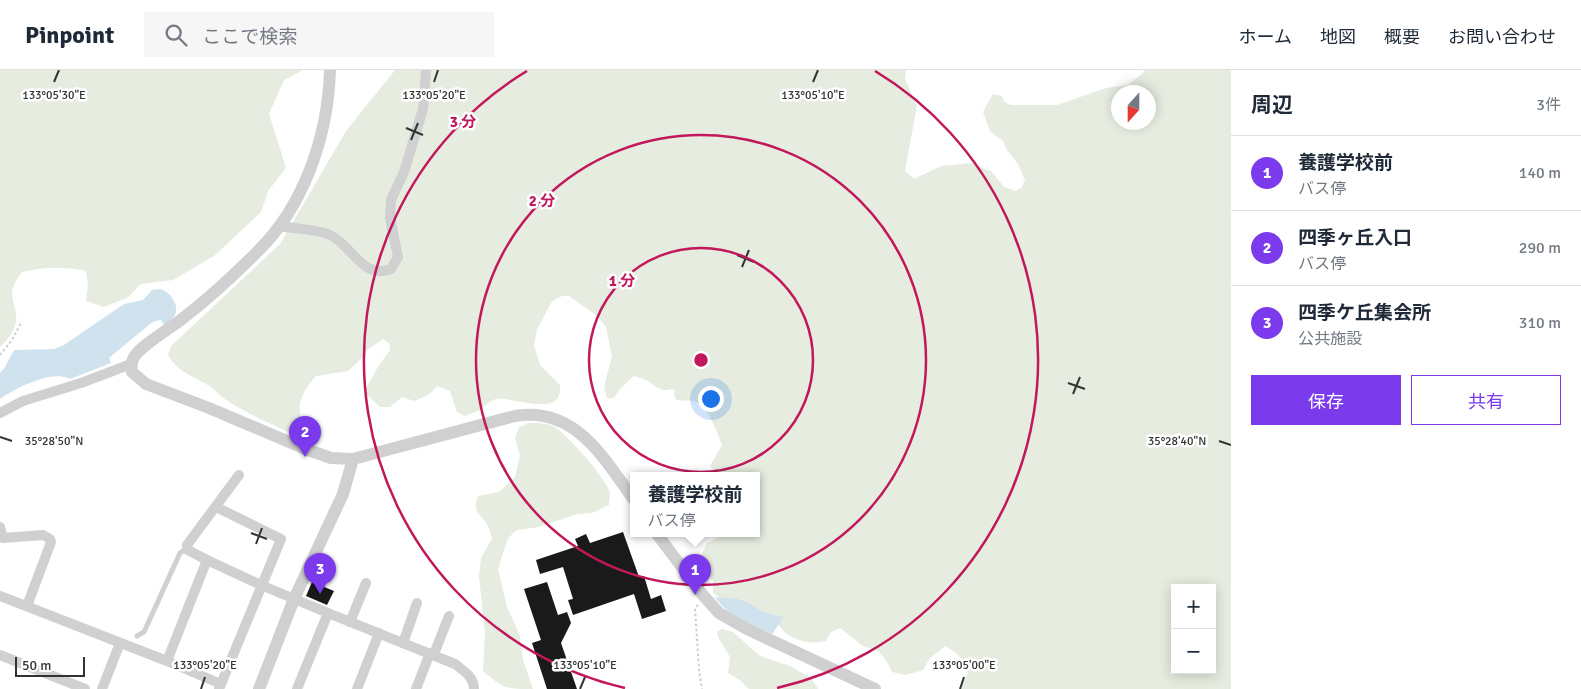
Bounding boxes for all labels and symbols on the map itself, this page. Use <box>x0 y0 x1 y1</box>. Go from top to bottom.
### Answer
north arrow <box>1111 85 1156 130</box>
text: 133°05'30"E <box>22 88 86 103</box>
text: 133°05'20"E <box>402 88 466 103</box>
text: 133°05'10"E <box>781 88 845 103</box>
text: 3 分 <box>450 113 476 131</box>
text: 2 分 <box>529 192 555 210</box>
text: 1 分 <box>609 272 635 290</box>
centre of rings <box>692 351 710 369</box>
your location <box>698 386 724 412</box>
pin: 2 <box>289 416 321 457</box>
text: 35°28'50"N <box>25 434 83 449</box>
text: 35°28'40"N <box>1148 434 1206 449</box>
pin: 3 <box>304 553 336 594</box>
pin: 1 <box>679 554 711 595</box>
scale bar <box>15 654 85 677</box>
text: 133°05'20"E <box>173 658 237 673</box>
text: 133°05'10"E <box>553 658 617 673</box>
text: 133°05'00"E <box>932 658 996 673</box>

